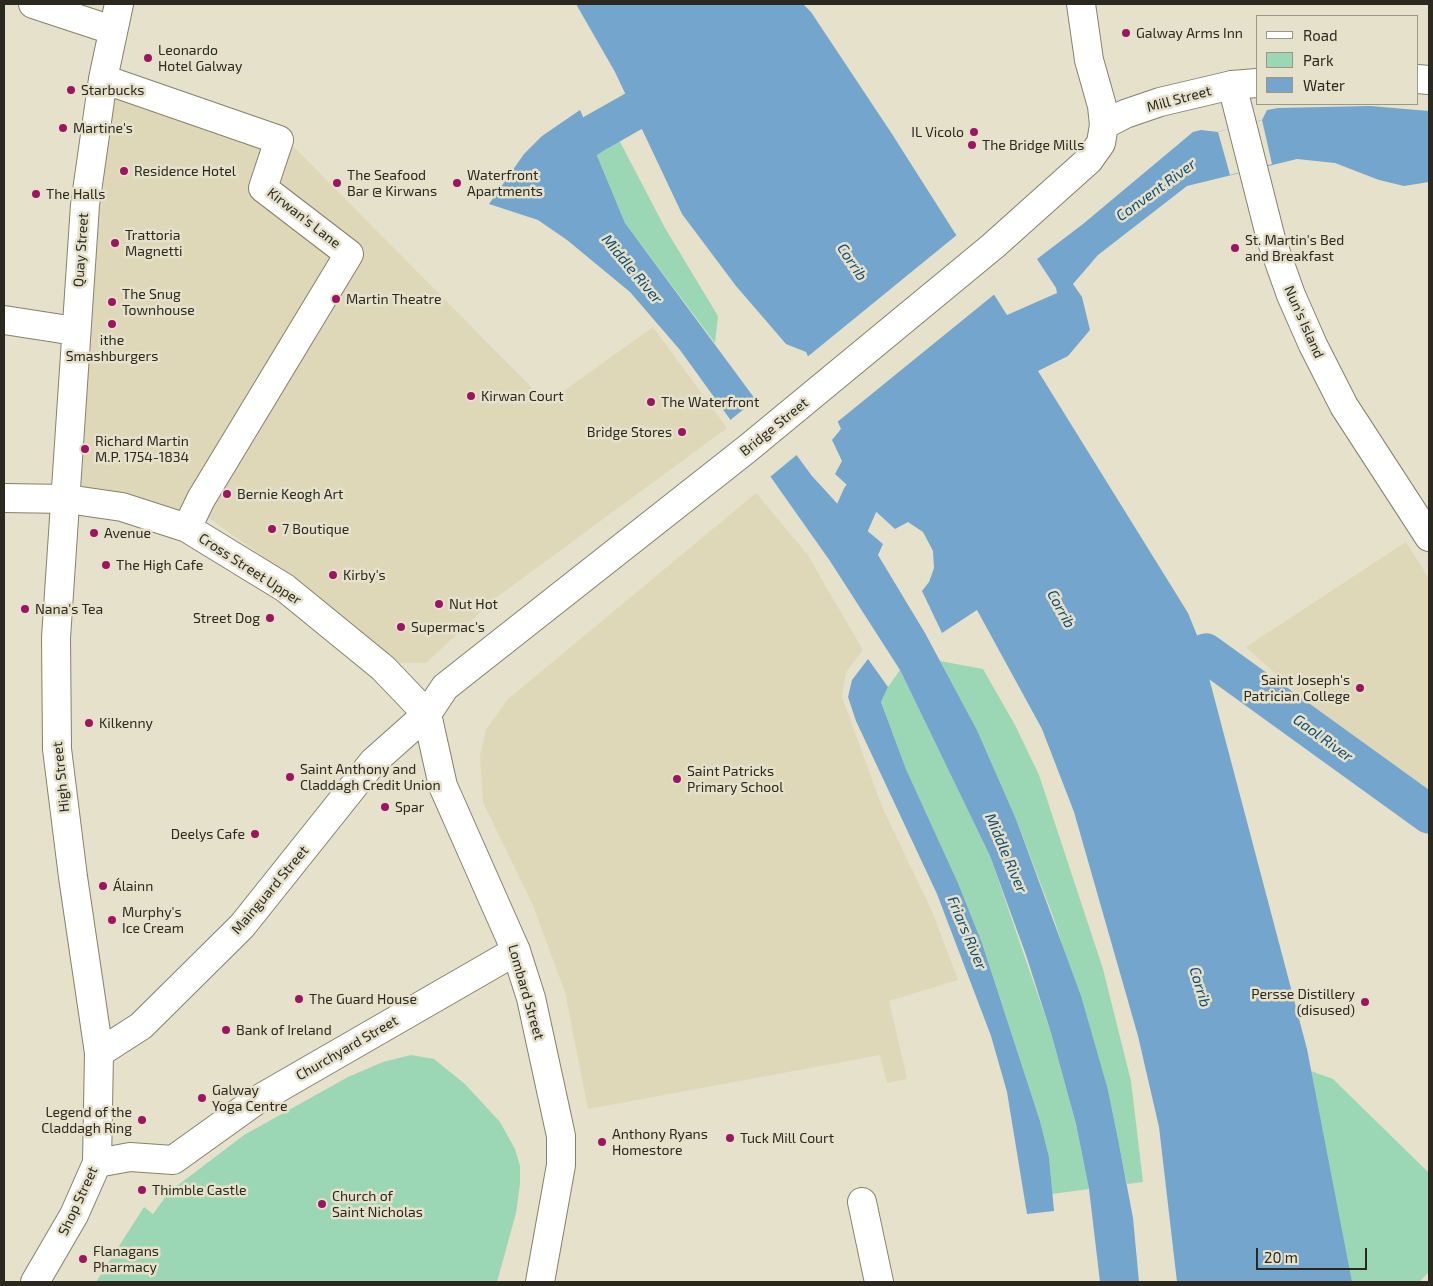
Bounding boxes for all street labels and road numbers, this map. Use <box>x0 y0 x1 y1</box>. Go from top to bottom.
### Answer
street label: Mill Street <box>1145 82 1213 116</box>
street label: Kirwan's Lane <box>264 184 344 252</box>
street label: Quay Street <box>70 212 92 288</box>
street label: Nun's Island <box>1281 283 1327 361</box>
street label: Bridge Street <box>736 394 812 460</box>
street label: Cross Street Upper <box>195 529 305 609</box>
street label: High Street <box>49 741 73 813</box>
street label: Mainguard Street <box>228 842 312 938</box>
street label: Lombard Street <box>504 942 548 1042</box>
street label: Churchyard Street <box>293 1012 401 1084</box>
street label: Shop Street <box>55 1164 101 1238</box>

